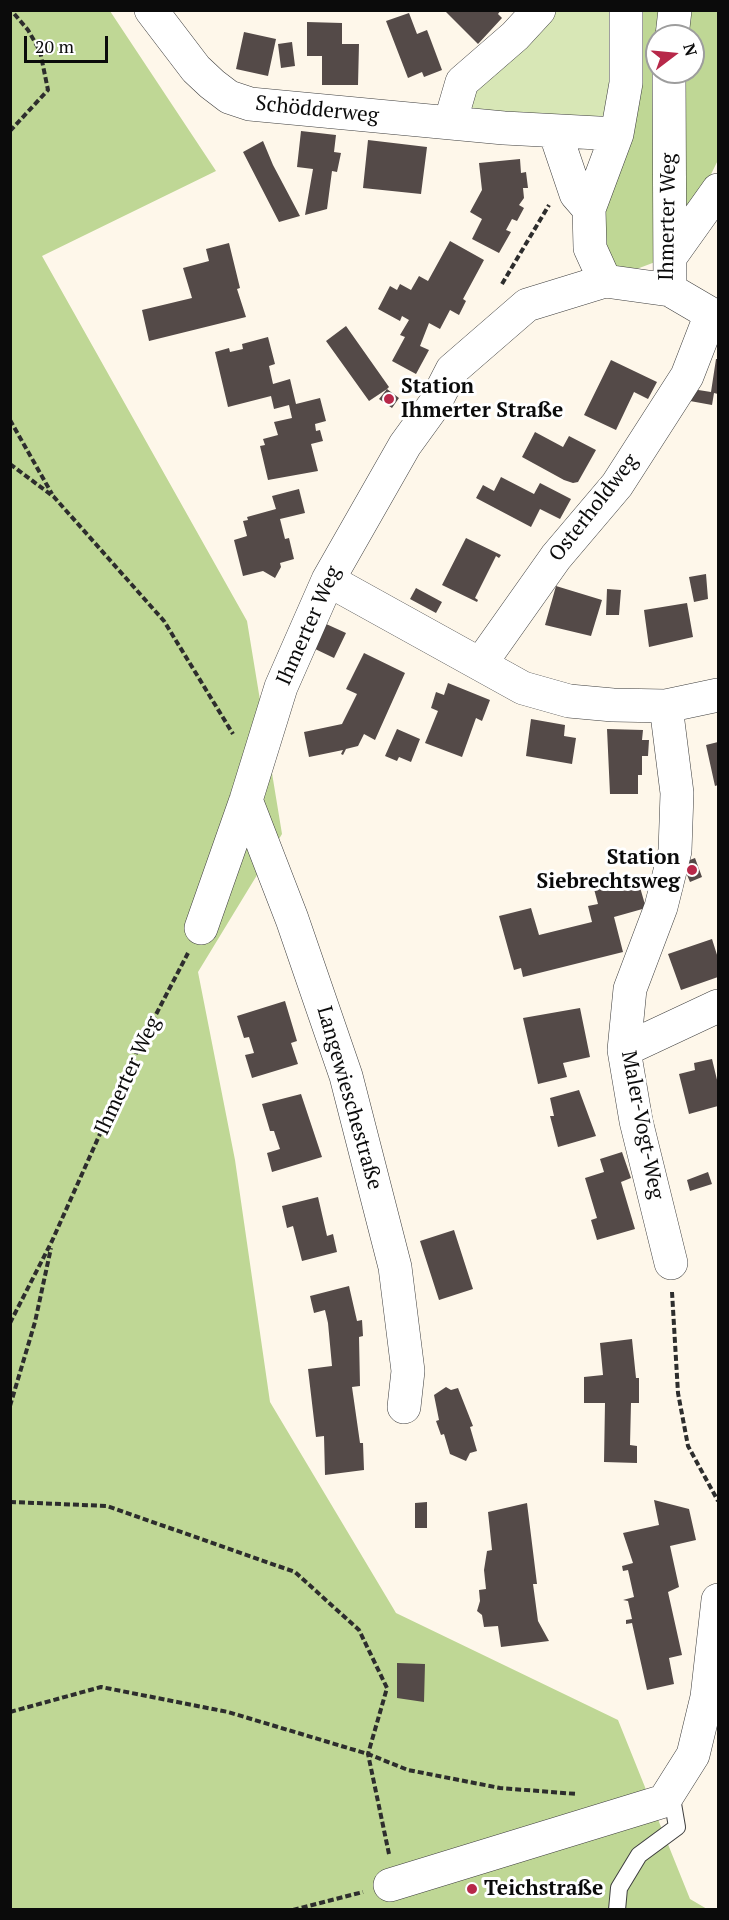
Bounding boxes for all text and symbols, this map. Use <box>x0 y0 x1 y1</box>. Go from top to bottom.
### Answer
scale bar <box>27 24 111 62</box>
north arrow <box>645 24 705 84</box>
text: 20 m <box>35 34 74 58</box>
text: N <box>678 41 703 58</box>
street label: Schödderweg <box>254 91 380 129</box>
street label: Ihmerter Weg <box>654 153 682 281</box>
place label: Station Ihmerter Straße <box>401 374 563 424</box>
marker: Station Ihmerter Straße <box>382 392 396 406</box>
street label: Osterholdweg <box>544 449 644 567</box>
street label: Ihmerter Weg <box>271 562 347 690</box>
place label: Station Siebrechtsweg <box>537 845 680 895</box>
marker: Station Siebrechtsweg <box>685 863 699 877</box>
street label: Langewieschestraße <box>311 1003 387 1193</box>
street label: Ihmerter Weg <box>90 1013 166 1139</box>
street label: Maler-Vogt-Weg <box>615 1049 669 1201</box>
place label: Teichstraße <box>484 1876 603 1902</box>
marker: Teichstraße <box>465 1882 479 1896</box>

